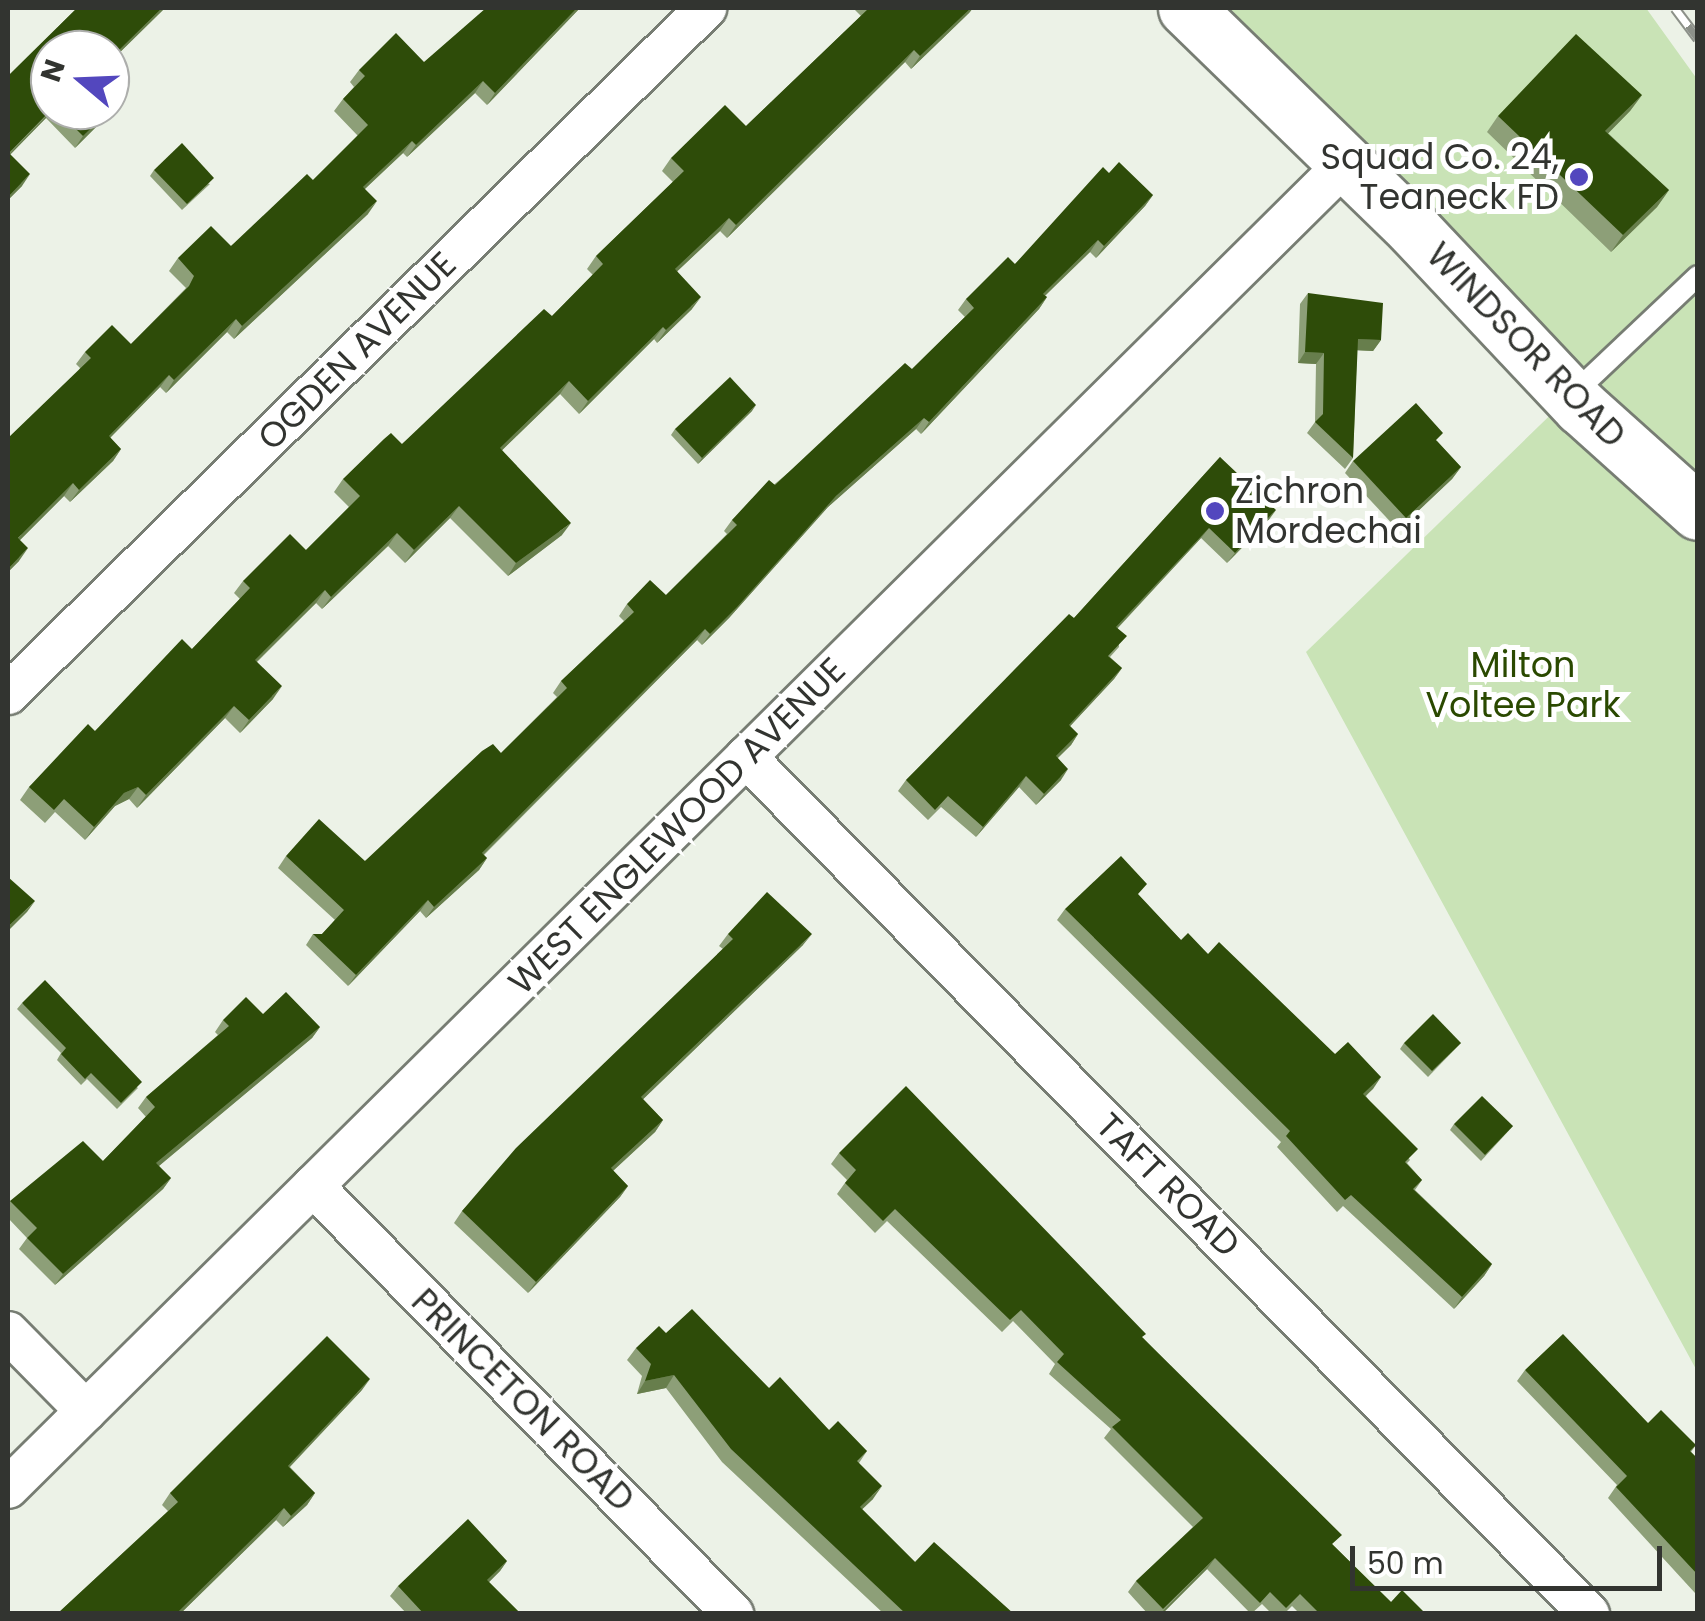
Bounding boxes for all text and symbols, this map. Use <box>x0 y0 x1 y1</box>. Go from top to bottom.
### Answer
north arrow <box>30 30 130 130</box>
text: N <box>31 54 75 87</box>
place label: Squad Co. 24, Teaneck FD <box>1321 136 1559 218</box>
marker: Squad Co. 24, Teaneck FD <box>1568 166 1590 188</box>
street label: WINDSOR ROAD <box>1418 234 1634 456</box>
street label: OGDEN AVENUE <box>249 243 465 459</box>
place label: Zichron Mordechai <box>1235 470 1422 552</box>
marker: Zichron Mordechai <box>1204 500 1226 522</box>
park label: Milton Voltee Park <box>1425 644 1621 726</box>
street label: WEST ENGLEWOOD AVENUE <box>500 649 854 1003</box>
street label: TAFT ROAD <box>1088 1105 1248 1265</box>
street label: PRINCETON ROAD <box>403 1280 643 1520</box>
scale bar <box>1355 1526 1668 1588</box>
text: 50 m <box>1367 1542 1444 1585</box>

